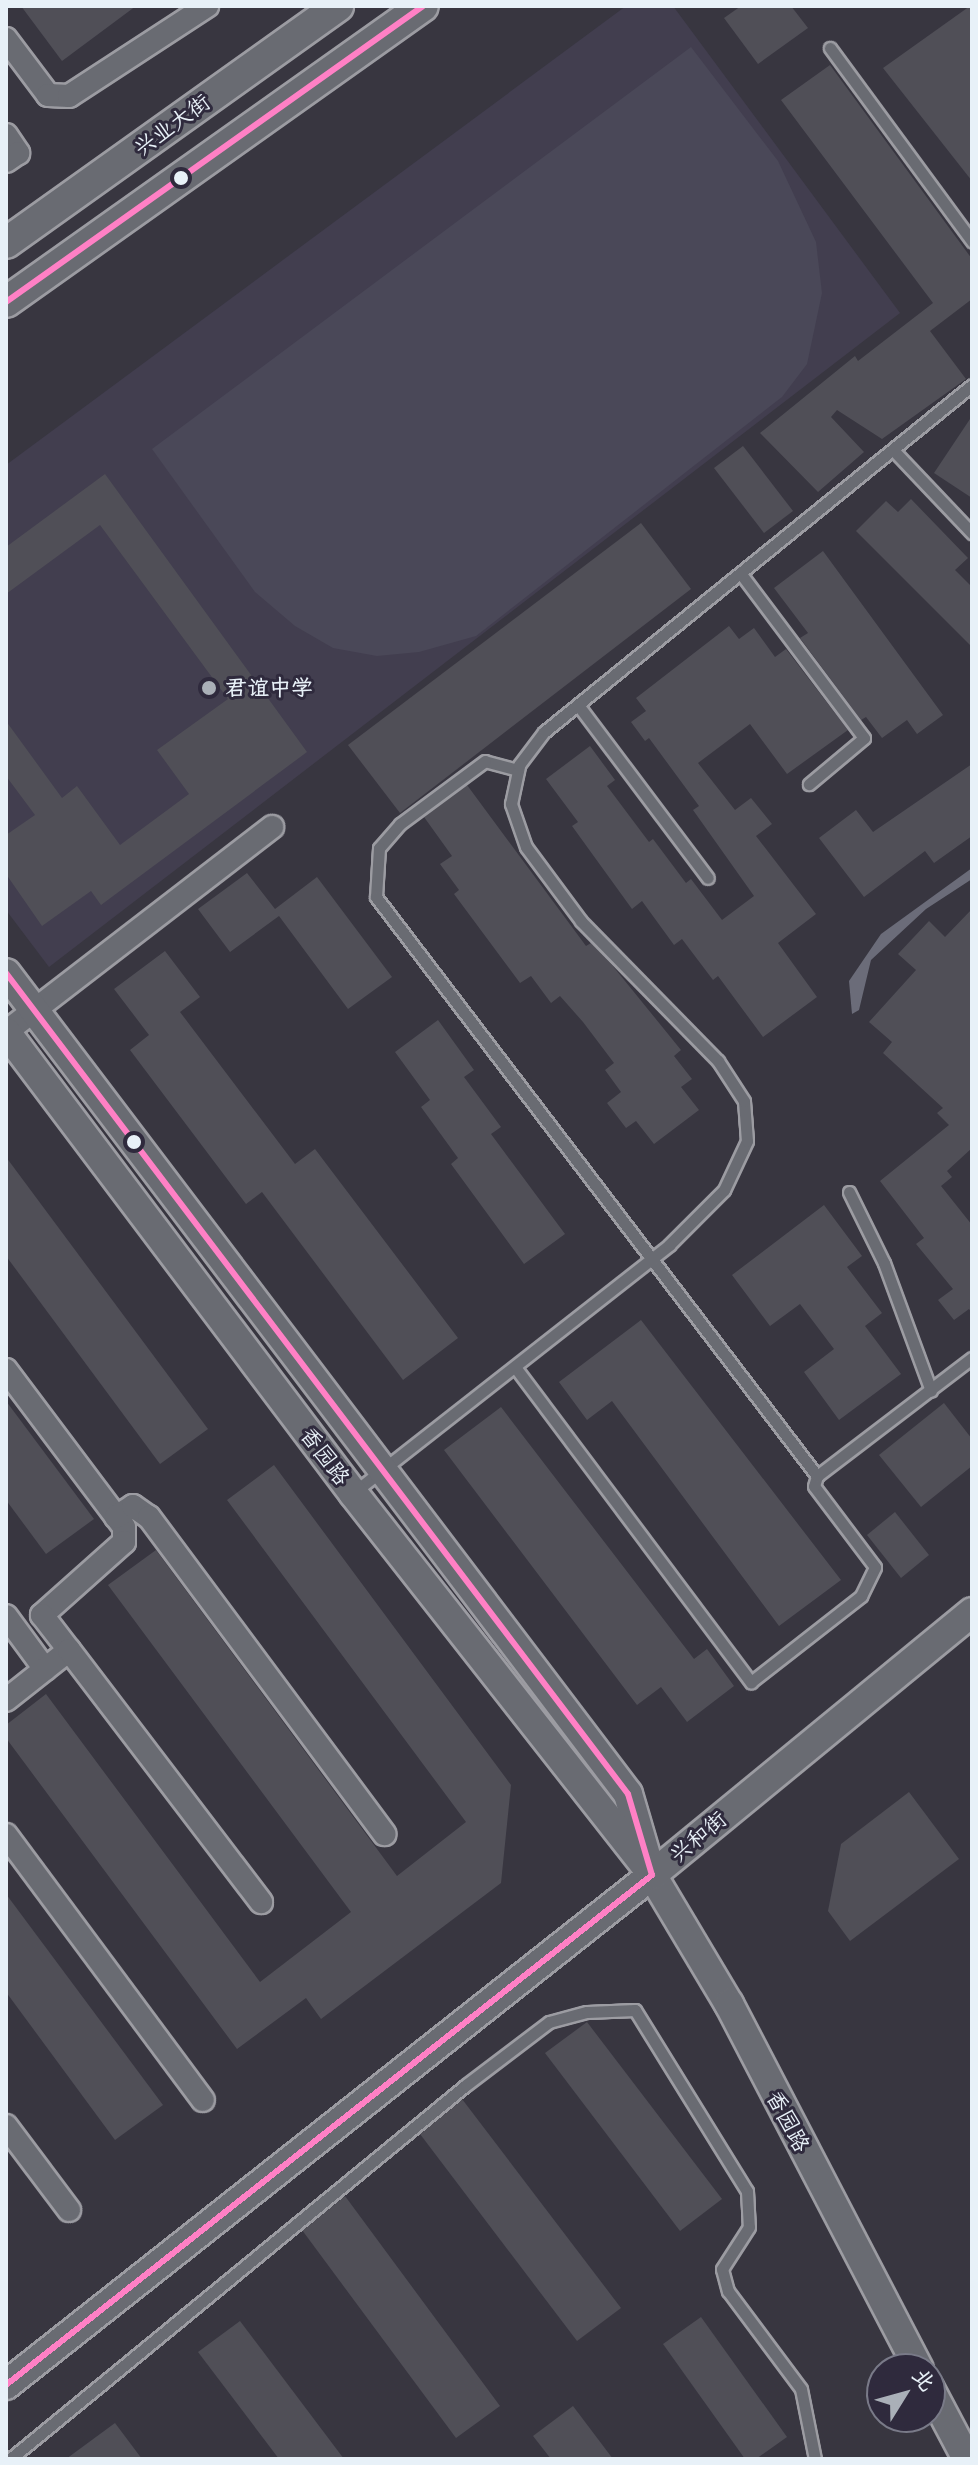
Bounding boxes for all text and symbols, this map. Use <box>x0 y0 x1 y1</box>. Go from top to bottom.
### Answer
street label: 兴业大街 <box>129 88 215 162</box>
unlabelled marker <box>173 170 189 186</box>
place label: 君谊中学 <box>225 675 313 701</box>
marker: 君谊中学 <box>200 679 218 697</box>
unlabelled marker <box>126 1134 142 1150</box>
street label: 香园路 <box>295 1422 355 1490</box>
street label: 兴和街 <box>664 1806 732 1868</box>
street label: 香园路 <box>761 2086 815 2156</box>
north arrow <box>866 2353 946 2433</box>
text: 北 <box>906 2362 942 2397</box>

